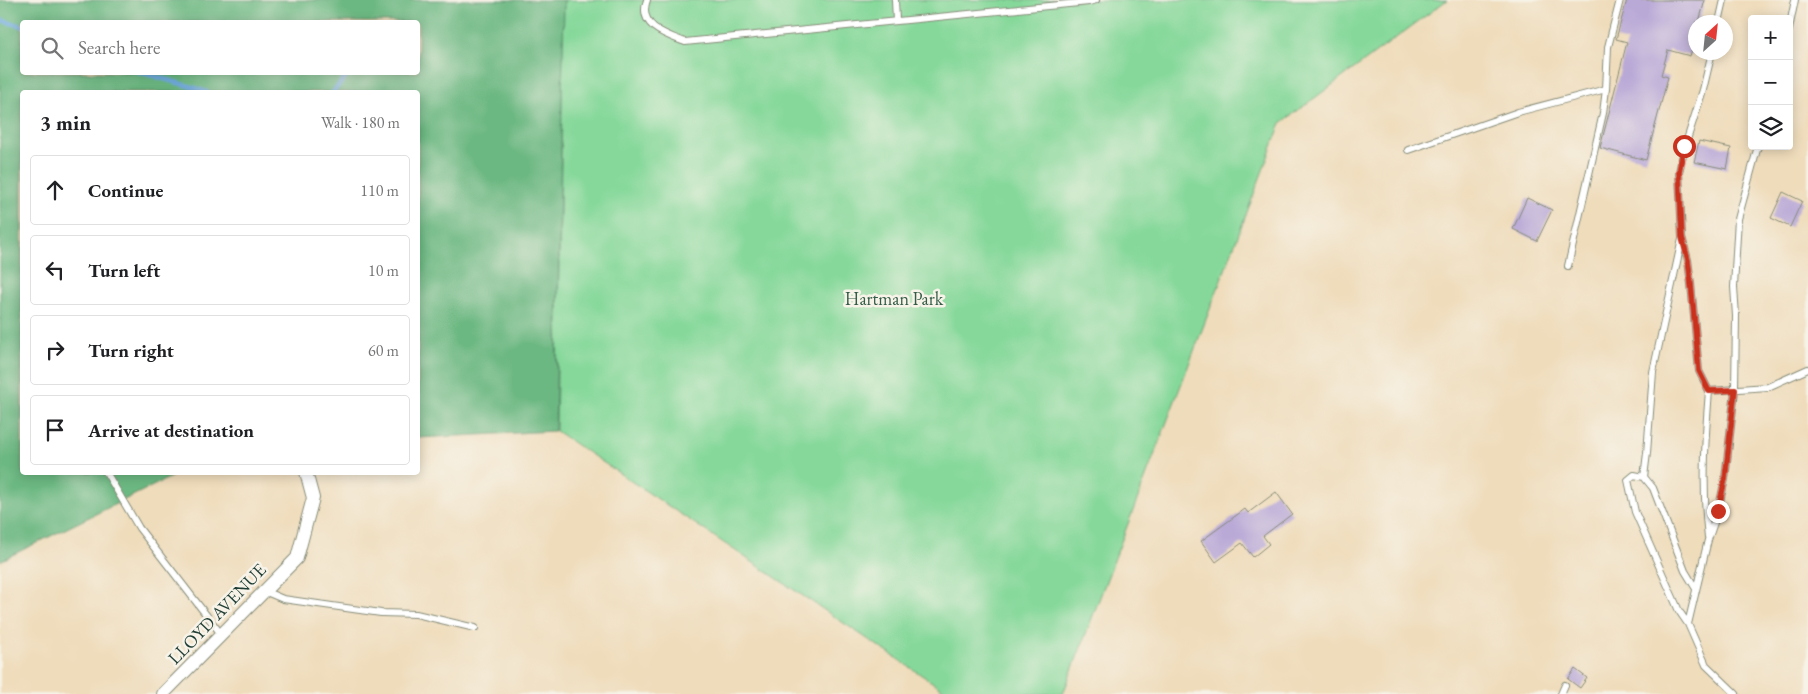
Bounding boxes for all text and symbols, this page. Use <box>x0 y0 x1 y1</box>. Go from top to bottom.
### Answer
north arrow <box>1688 15 1733 60</box>
map controls <box>1748 15 1793 150</box>
button: + <box>1748 15 1793 60</box>
search box <box>20 20 420 75</box>
icon: search <box>38 34 66 62</box>
text: Search here <box>78 35 160 60</box>
button: − <box>1748 60 1793 105</box>
button: layers <box>1748 105 1793 150</box>
text: 3 min <box>40 109 91 136</box>
text: Walk · 180 m <box>321 112 400 133</box>
route start <box>1673 135 1696 158</box>
icon: ahead <box>41 176 69 204</box>
text: Continue <box>88 178 163 203</box>
text: 110 m <box>360 180 399 201</box>
icon: left <box>41 256 69 284</box>
text: Turn left <box>88 258 160 283</box>
text: 10 m <box>368 260 399 281</box>
park label: Hartman Park <box>845 287 944 310</box>
icon: right <box>41 336 69 364</box>
text: Turn right <box>88 338 174 363</box>
text: 60 m <box>368 340 399 361</box>
icon: arrive <box>41 416 69 444</box>
text: Arrive at destination <box>88 418 254 443</box>
route end <box>1707 500 1730 523</box>
street label: LLOYD AVENUE <box>163 558 271 669</box>

